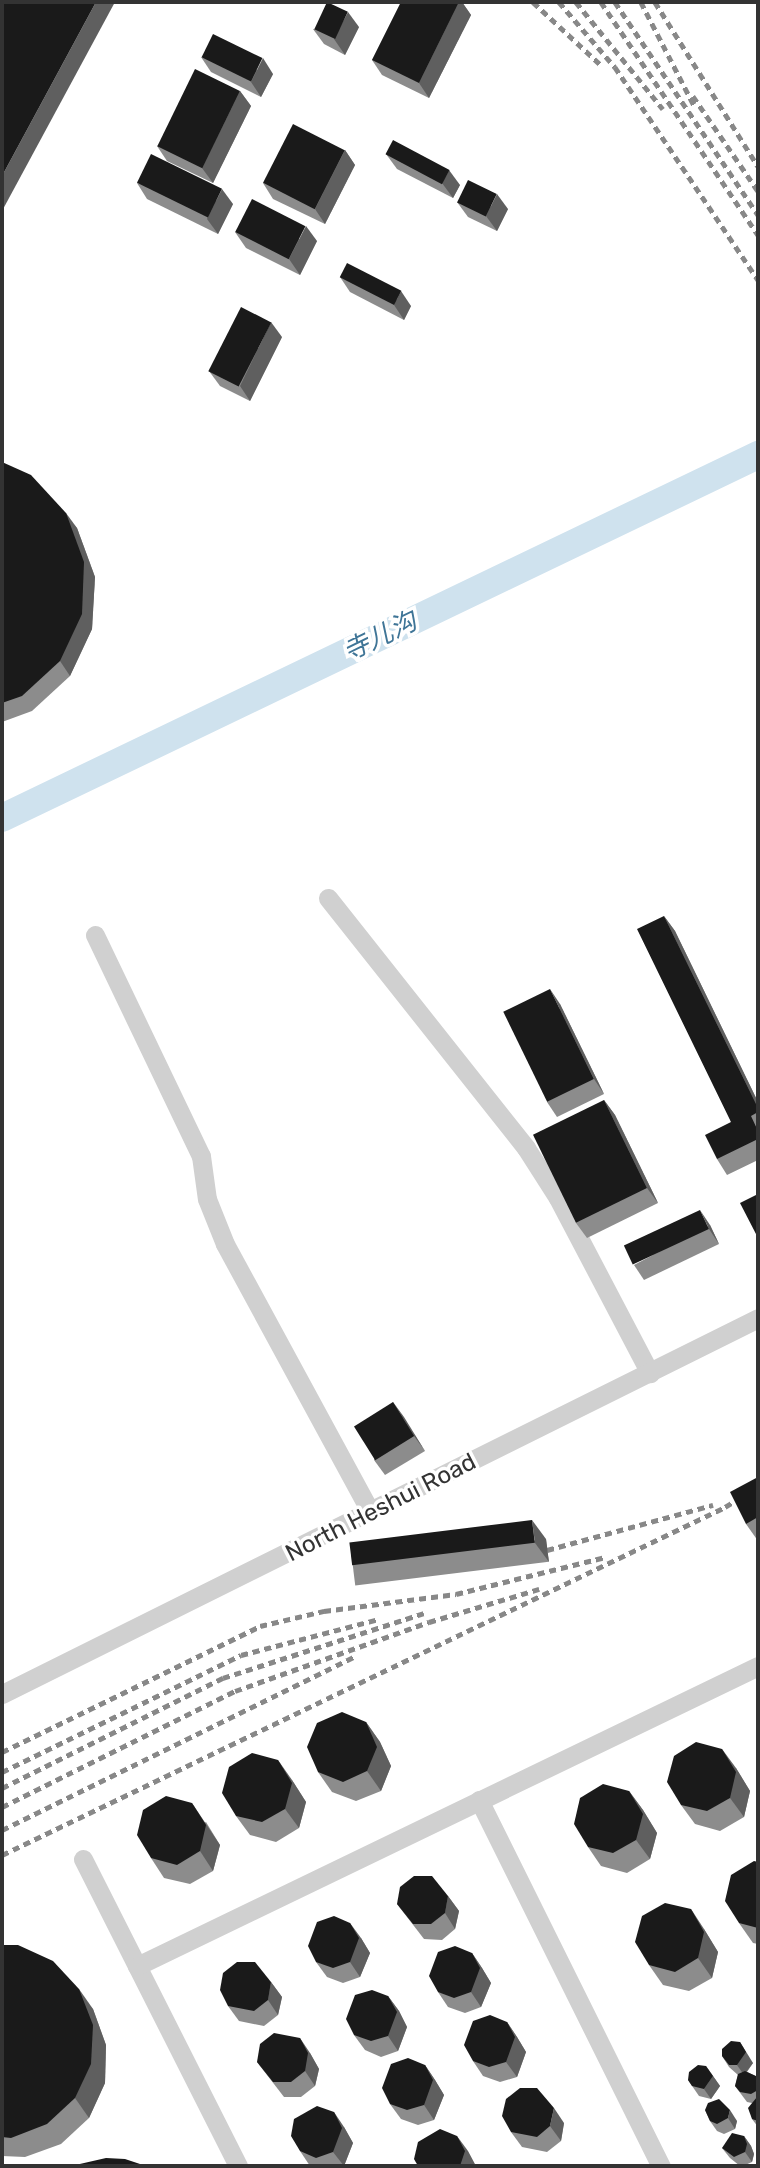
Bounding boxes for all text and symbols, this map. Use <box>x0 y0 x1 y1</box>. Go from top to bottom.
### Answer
water label: 寺儿沟 <box>338 606 422 668</box>
street label: North Heshui Road <box>281 1448 481 1568</box>

